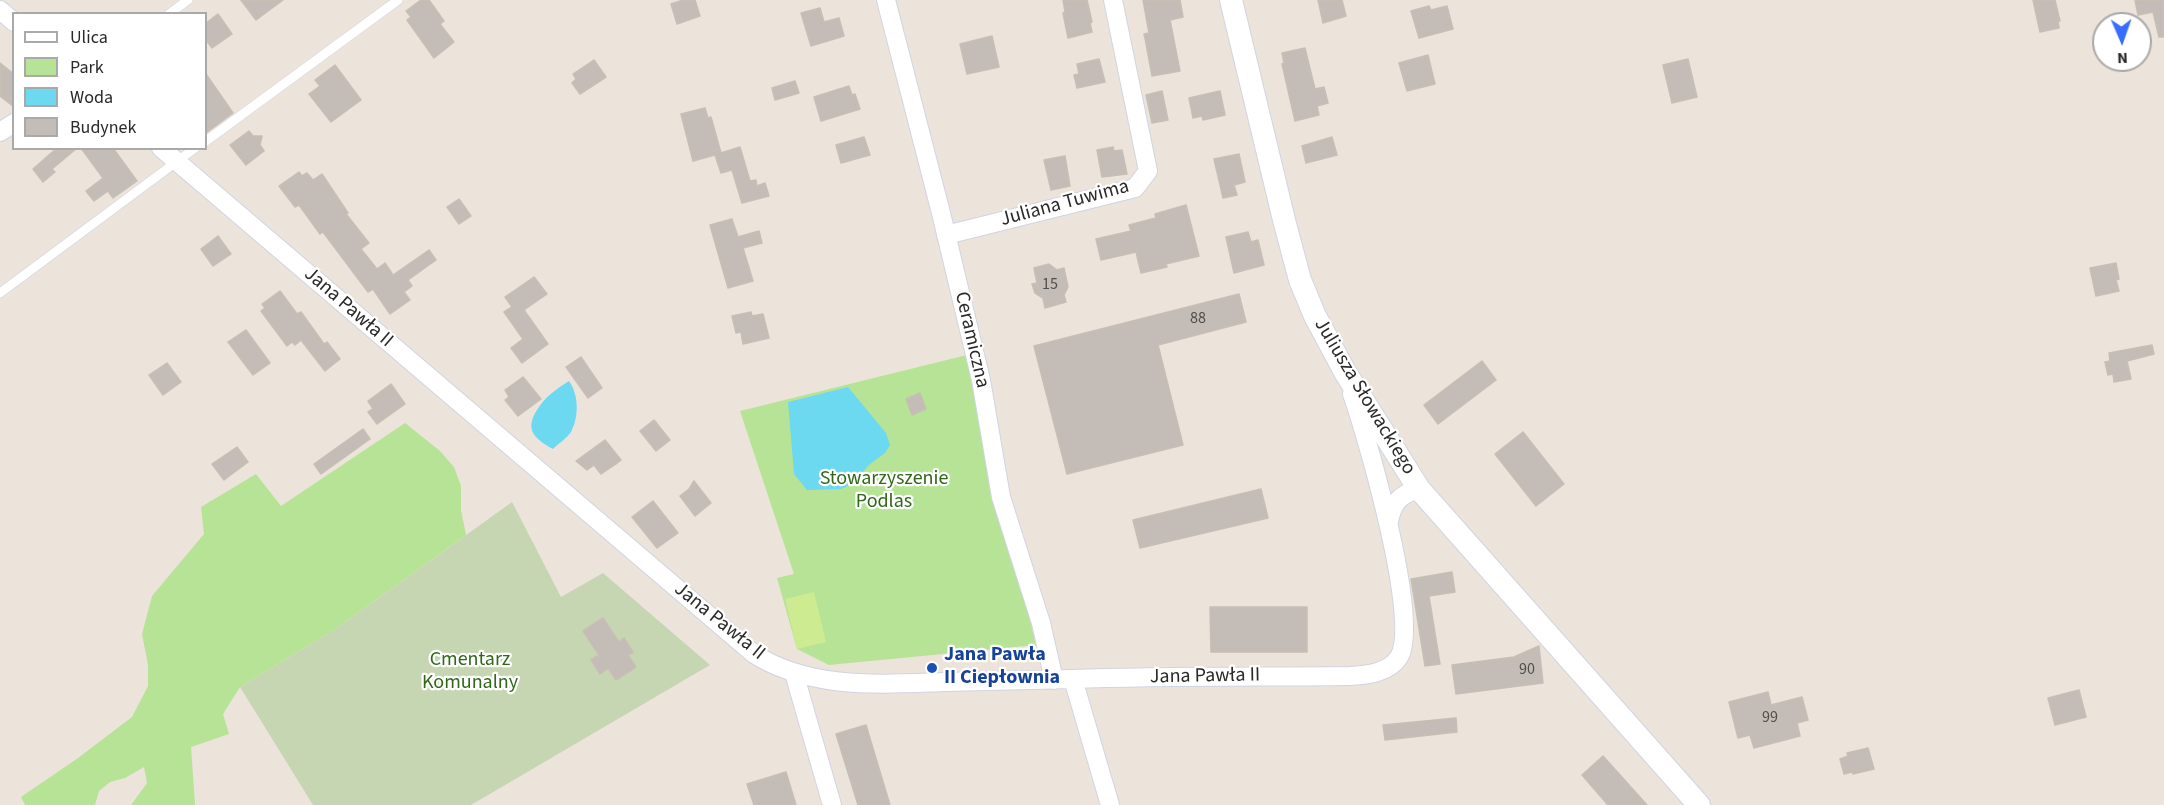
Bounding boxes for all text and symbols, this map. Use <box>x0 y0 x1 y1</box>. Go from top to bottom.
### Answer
legend <box>12 12 207 150</box>
north arrow <box>2092 12 2152 72</box>
text: Ulica <box>70 25 108 50</box>
text: N <box>2117 47 2128 69</box>
text: Park <box>70 55 104 80</box>
text: Woda <box>70 85 113 110</box>
text: Budynek <box>70 115 136 140</box>
street label: Juliana Tuwima <box>998 175 1132 233</box>
street label: Jana Pawła II <box>299 263 397 353</box>
house number: 15 <box>1042 275 1058 295</box>
street label: Ceramiczna <box>948 290 994 390</box>
house number: 88 <box>1190 309 1206 329</box>
street label: Juliusza Słowackiego <box>1308 315 1420 479</box>
park label: Stowarzyszenie Podlas <box>820 468 948 515</box>
street label: Jana Pawła II <box>669 578 769 666</box>
place label: Jana Pawła II Ciepłownia <box>944 644 1060 691</box>
park label: Cmentarz Komunalny <box>422 649 518 696</box>
house number: 90 <box>1519 660 1535 680</box>
marker: Jana Pawła II Ciepłownia <box>925 661 939 675</box>
street label: Jana Pawła II <box>1150 664 1260 690</box>
house number: 99 <box>1762 708 1778 728</box>

